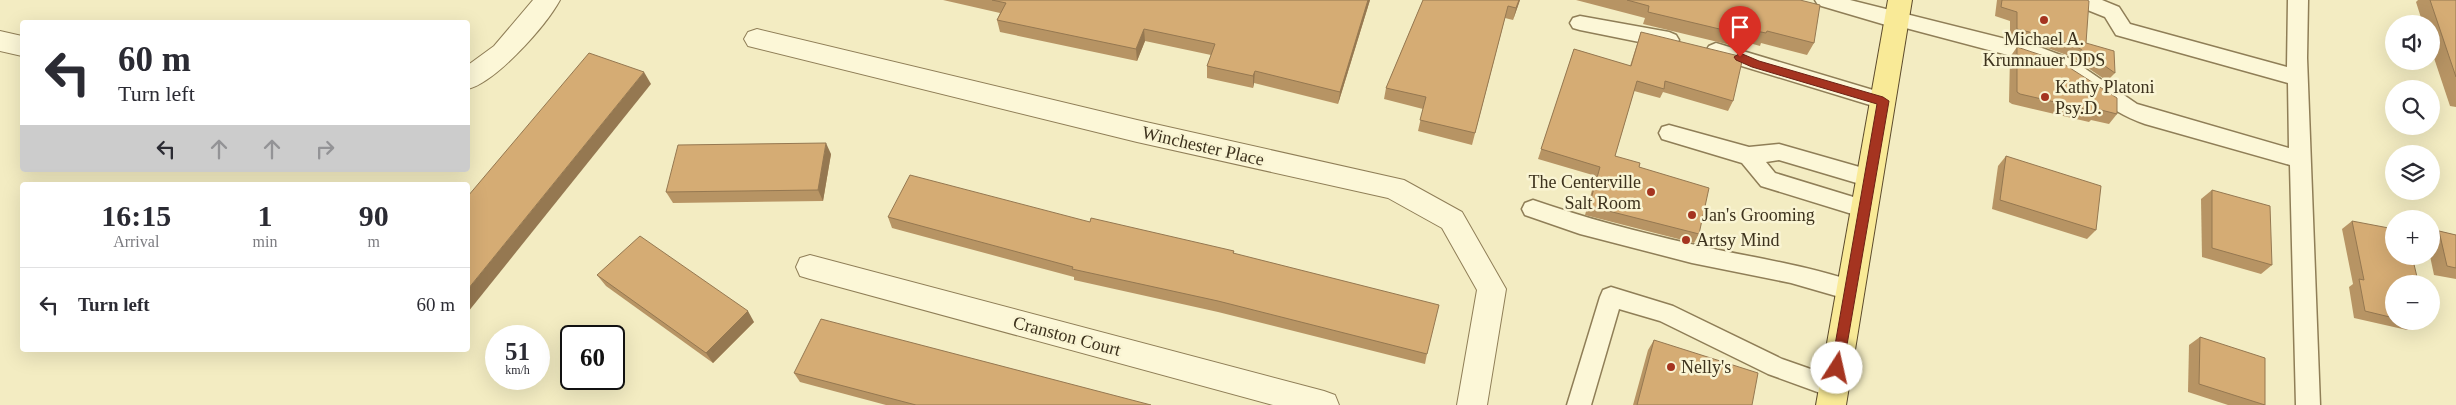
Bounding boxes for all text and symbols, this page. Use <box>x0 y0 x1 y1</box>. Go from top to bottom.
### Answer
pin <box>1719 6 1761 57</box>
icon: arrive <box>1726 13 1754 41</box>
marker: Michael A. Krumnauer DDS <box>2038 14 2050 26</box>
map controls <box>2385 15 2440 330</box>
button: sound <box>2385 15 2440 70</box>
place label: Michael A. Krumnauer DDS <box>1983 29 2105 70</box>
icon: left <box>35 40 100 105</box>
text: 60 m <box>118 40 191 79</box>
place label: Kathy Platoni Psy.D. <box>2055 77 2155 118</box>
button: search <box>2385 80 2440 135</box>
text: Turn left <box>118 81 195 106</box>
marker: Kathy Platoni Psy.D. <box>2039 91 2051 103</box>
street label: Winchester Place <box>1140 122 1266 170</box>
icon: left <box>152 135 180 163</box>
icon: ahead <box>205 135 233 163</box>
icon: ahead <box>258 135 286 163</box>
icon: right <box>311 135 339 163</box>
button: layers <box>2385 145 2440 200</box>
place label: The Centerville Salt Room <box>1529 172 1641 213</box>
marker: The Centerville Salt Room <box>1645 186 1657 198</box>
text: 16:15 <box>101 199 171 232</box>
text: 1 <box>257 199 272 232</box>
text: 90 <box>359 199 389 232</box>
place label: Jan's Grooming <box>1702 205 1815 225</box>
marker: Jan's Grooming <box>1686 209 1698 221</box>
button: + <box>2385 210 2440 265</box>
place label: Artsy Mind <box>1696 230 1780 250</box>
text: Arrival <box>113 233 159 250</box>
text: min <box>253 233 277 250</box>
text: m <box>367 233 380 250</box>
marker: Artsy Mind <box>1680 234 1692 246</box>
button: − <box>2385 275 2440 330</box>
icon: left <box>35 291 63 319</box>
text: Turn left <box>78 294 150 315</box>
text: 60 m <box>416 294 455 315</box>
street label: Cranston Court <box>1011 312 1123 360</box>
speed limit sign: 60 <box>560 325 625 390</box>
text: 51 <box>505 338 530 365</box>
position arrow <box>1810 341 1862 393</box>
place label: Nelly's <box>1681 357 1731 377</box>
marker: Nelly's <box>1665 361 1677 373</box>
text: km/h <box>505 363 530 377</box>

